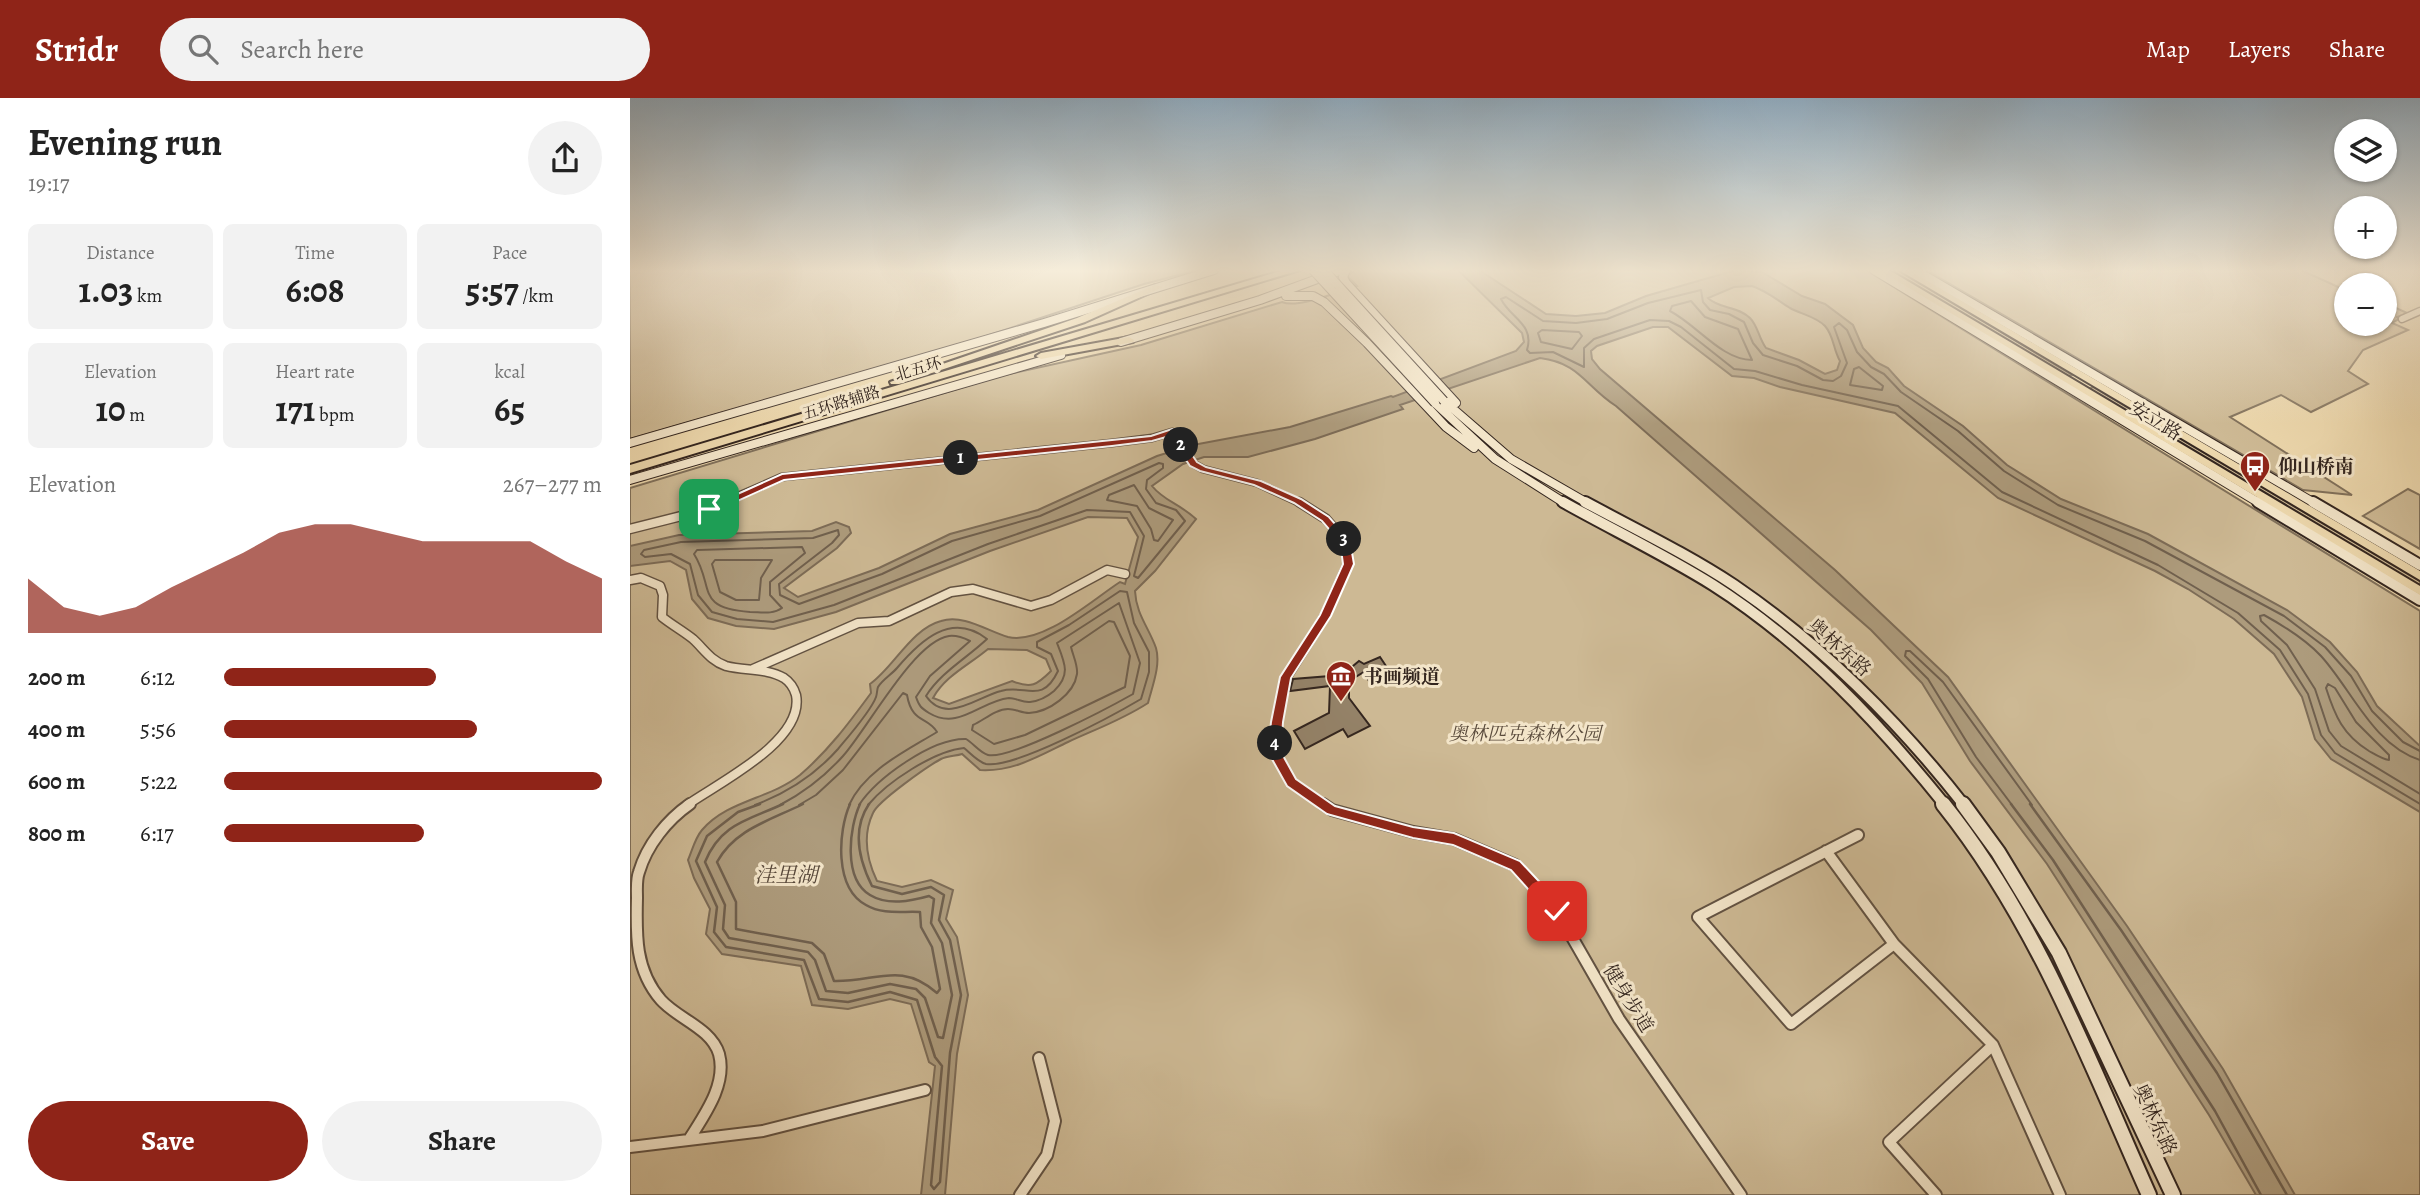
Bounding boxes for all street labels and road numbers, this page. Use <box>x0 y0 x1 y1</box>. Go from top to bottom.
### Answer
street label: 北五环 <box>892 352 944 386</box>
street label: 五环路辅路 <box>800 381 883 425</box>
street label: 安立路 <box>2124 395 2187 447</box>
street label: 奥林东路 <box>1802 613 1877 683</box>
street label: 健身步道 <box>1597 959 1659 1038</box>
street label: 奥林东路 <box>2127 1079 2183 1159</box>

